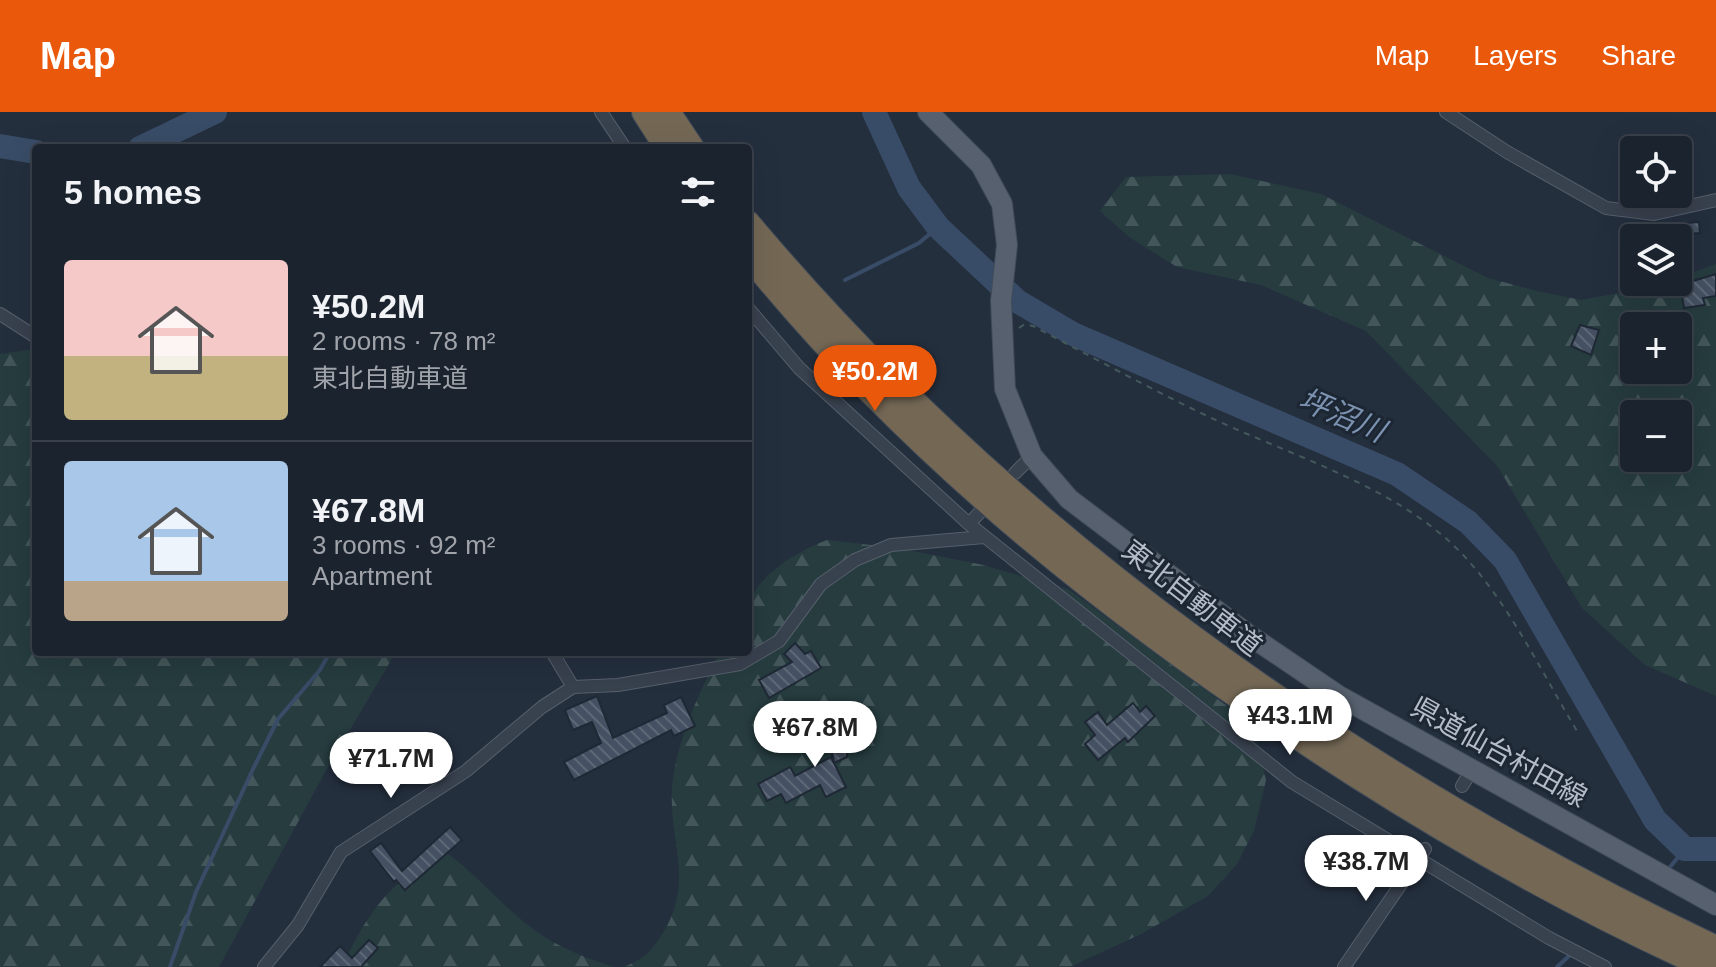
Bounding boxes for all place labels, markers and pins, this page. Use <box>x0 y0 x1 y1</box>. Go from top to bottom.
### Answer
pin: ¥50.2M <box>810 345 940 413</box>
pin: ¥43.1M <box>1225 689 1355 757</box>
pin: ¥67.8M <box>750 701 880 769</box>
pin: ¥71.7M <box>326 732 456 800</box>
pin: ¥38.7M <box>1301 835 1431 903</box>

